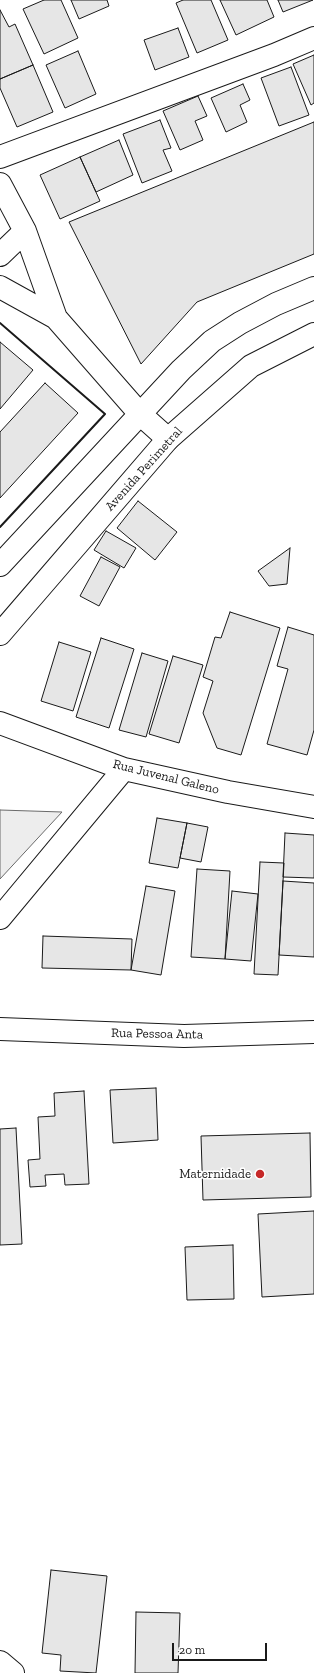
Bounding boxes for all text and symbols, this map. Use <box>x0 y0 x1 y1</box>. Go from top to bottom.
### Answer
street label: Avenida Perimetral <box>102 424 186 514</box>
street label: Rua Juvenal Galeno <box>111 756 221 798</box>
street label: Rua Pessoa Anta <box>111 1025 203 1043</box>
place label: Maternidade <box>179 1166 251 1182</box>
marker: Maternidade <box>254 1168 266 1180</box>
scale bar <box>174 1635 269 1661</box>
text: 20 m <box>179 1643 205 1657</box>

